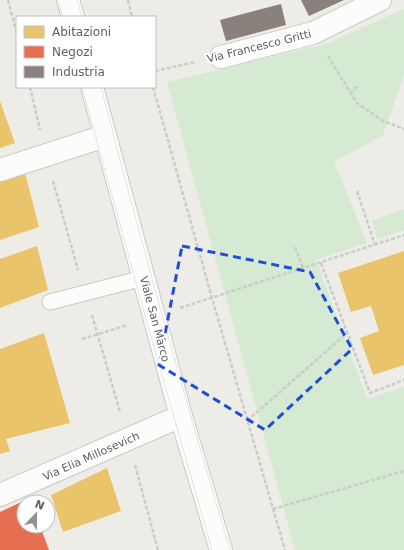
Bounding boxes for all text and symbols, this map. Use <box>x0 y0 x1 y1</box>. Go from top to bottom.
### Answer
legend <box>16 16 156 88</box>
text: Abitazioni <box>52 25 111 39</box>
street label: Via Francesco Gritti <box>206 27 313 66</box>
text: Negozi <box>52 45 93 59</box>
text: Industria <box>52 65 105 79</box>
street label: Viale San Marco <box>137 275 172 364</box>
street label: Via Elia Millosevich <box>41 429 142 484</box>
north arrow <box>16 494 56 534</box>
text: N <box>33 497 46 513</box>

